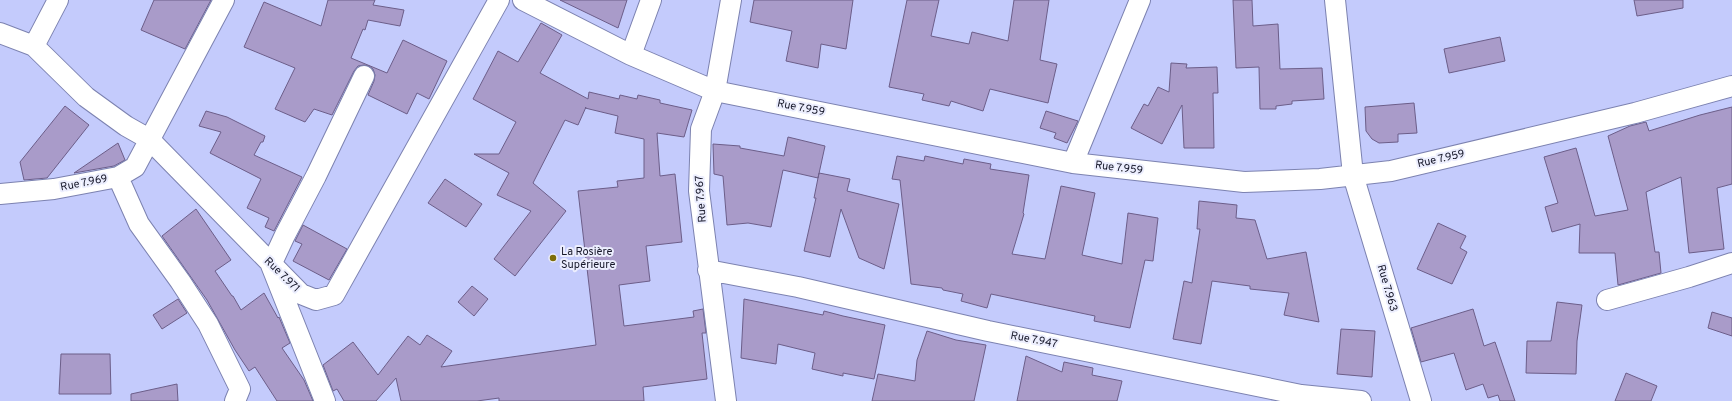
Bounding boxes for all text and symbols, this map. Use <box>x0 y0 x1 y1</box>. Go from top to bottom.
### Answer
street label: Rue 7.959 <box>776 97 826 119</box>
street label: Rue 7.959 <box>1416 147 1466 171</box>
street label: Rue 7.959 <box>1094 158 1144 178</box>
street label: Rue 7.969 <box>59 172 109 194</box>
street label: Rue 7.967 <box>692 175 710 223</box>
place label: La Rosière Supérieure <box>561 245 615 272</box>
marker: La Rosière Supérieure <box>548 253 558 263</box>
street label: Rue 7.971 <box>261 254 303 296</box>
street label: Rue 7.963 <box>1374 263 1400 313</box>
street label: Rue 7.947 <box>1009 329 1059 351</box>

